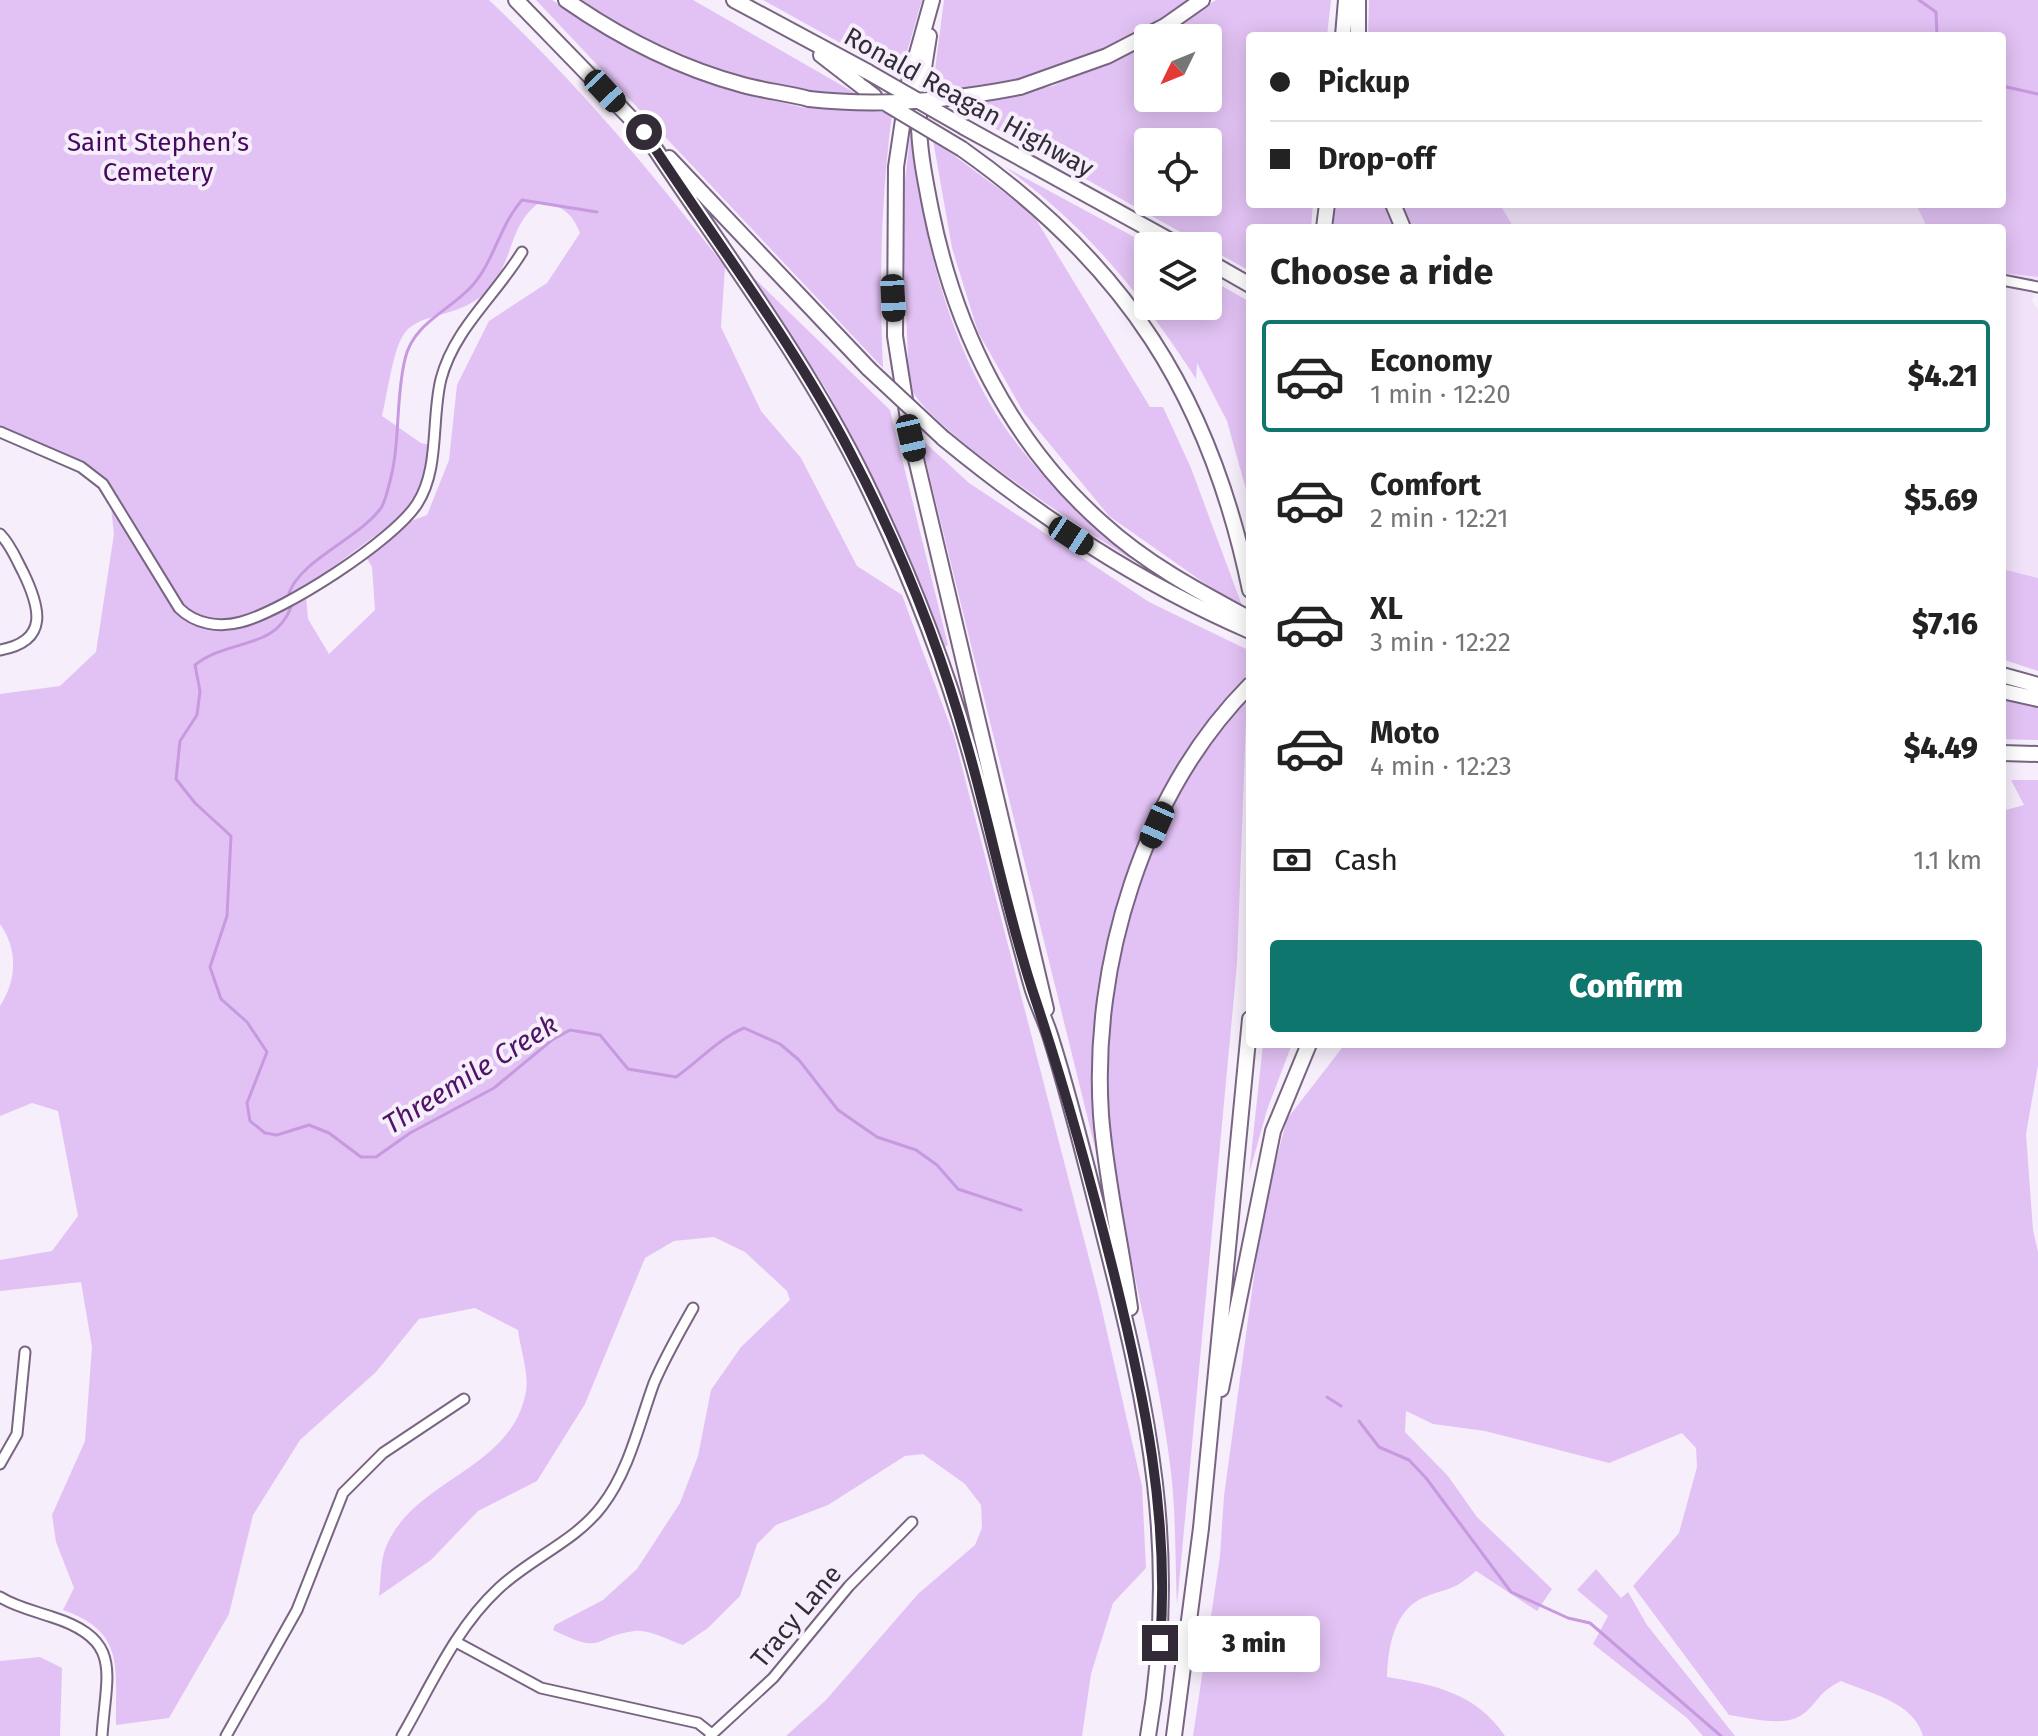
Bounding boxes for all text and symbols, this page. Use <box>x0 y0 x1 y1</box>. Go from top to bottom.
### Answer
street label: Ronald Reagan Highway <box>839 21 1099 184</box>
north arrow <box>1134 24 1222 112</box>
map controls <box>1134 24 1222 320</box>
text: Pickup <box>1318 64 1410 100</box>
car <box>580 65 630 117</box>
route start <box>626 114 662 150</box>
park label: Saint Stephen’s Cemetery <box>67 127 249 188</box>
button: locate <box>1134 128 1222 216</box>
text: Drop-off <box>1318 141 1435 177</box>
button: layers <box>1134 232 1222 320</box>
text: Choose a ride <box>1270 250 1493 294</box>
car <box>880 273 906 323</box>
icon: car <box>1274 340 1346 412</box>
text: Economy <box>1370 343 1492 379</box>
text: $4.21 <box>1908 358 1978 394</box>
text: 1 min · 12:20 <box>1370 379 1511 410</box>
car <box>894 412 928 464</box>
icon: car <box>1274 464 1346 536</box>
text: Comfort <box>1370 467 1481 503</box>
text: $5.69 <box>1904 482 1978 518</box>
text: 2 min · 12:21 <box>1370 503 1508 534</box>
car <box>1044 513 1098 559</box>
icon: car <box>1274 588 1346 660</box>
text: XL <box>1370 591 1403 627</box>
text: $7.16 <box>1912 606 1978 642</box>
text: 3 min · 12:22 <box>1370 627 1511 658</box>
icon: car <box>1274 712 1346 784</box>
text: Moto <box>1370 715 1440 751</box>
text: $4.49 <box>1904 730 1978 766</box>
text: 4 min · 12:23 <box>1370 751 1512 782</box>
car <box>1136 798 1178 852</box>
icon: cash <box>1270 838 1314 882</box>
text: Cash <box>1334 842 1398 878</box>
text: 1.1 km <box>1913 845 1982 876</box>
button: Confirm <box>1270 940 1982 1032</box>
water label: Threemile Creek <box>377 1008 564 1141</box>
street label: Tracy Lane <box>745 1559 848 1674</box>
callout: 3 min <box>1188 1615 1320 1671</box>
route end <box>1142 1625 1178 1661</box>
text: 3 min <box>1222 1628 1286 1659</box>

